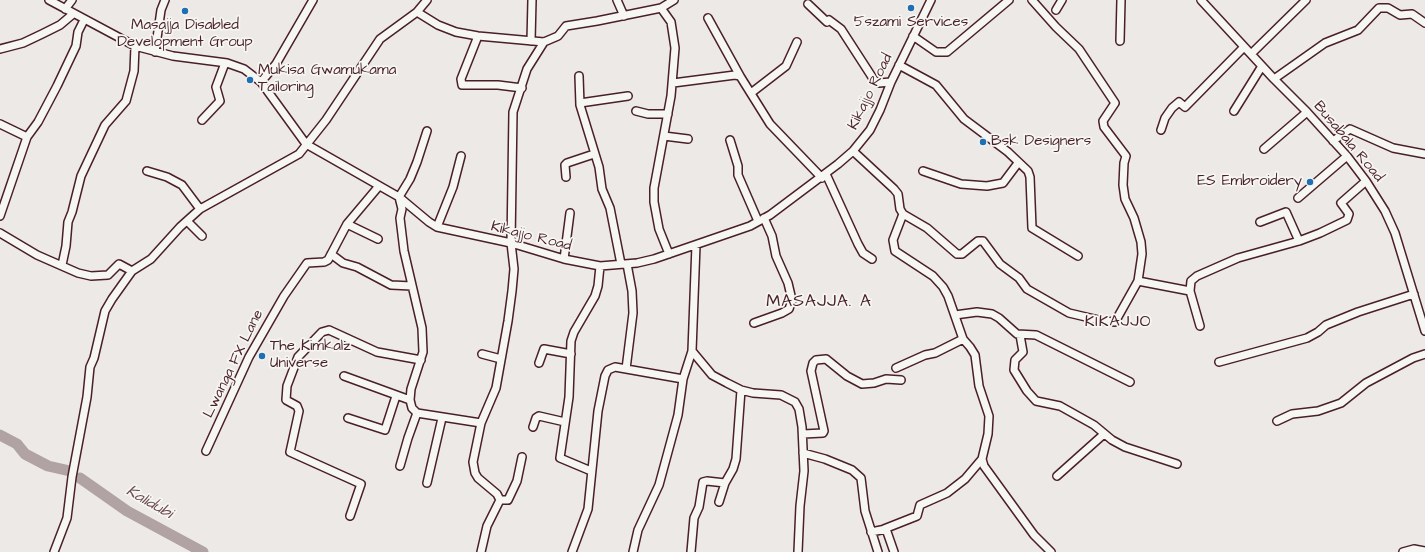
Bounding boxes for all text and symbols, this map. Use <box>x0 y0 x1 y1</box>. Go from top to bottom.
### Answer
marker: 5szami Services <box>906 3 916 13</box>
marker: Masajja Disabled Development Group <box>180 6 190 16</box>
place label: 5szami Services <box>854 14 968 32</box>
place label: Masajja Disabled Development Group <box>117 17 253 52</box>
street label: Kikajjo Road <box>845 51 897 133</box>
place label: Mukisa Gwamukama Tailoring <box>258 62 396 97</box>
marker: Mukisa Gwamukama Tailoring <box>245 75 255 85</box>
street label: Busabala Road <box>1309 98 1387 186</box>
place label: Bsk Designers <box>991 133 1091 151</box>
marker: Bsk Designers <box>978 137 988 147</box>
place label: ES Embroidery <box>1197 173 1302 191</box>
marker: ES Embroidery <box>1305 177 1315 187</box>
street label: Kikajjo Road <box>489 218 573 256</box>
district label: MASAJJA. A <box>766 292 872 312</box>
street label: Lwanga FX Lane <box>200 307 268 421</box>
district label: KIKAJJO <box>1085 313 1151 333</box>
place label: The Kimkalz Universe <box>270 338 351 373</box>
marker: The Kimkalz Universe <box>257 351 267 361</box>
water label: Kalidubi <box>122 482 176 524</box>

